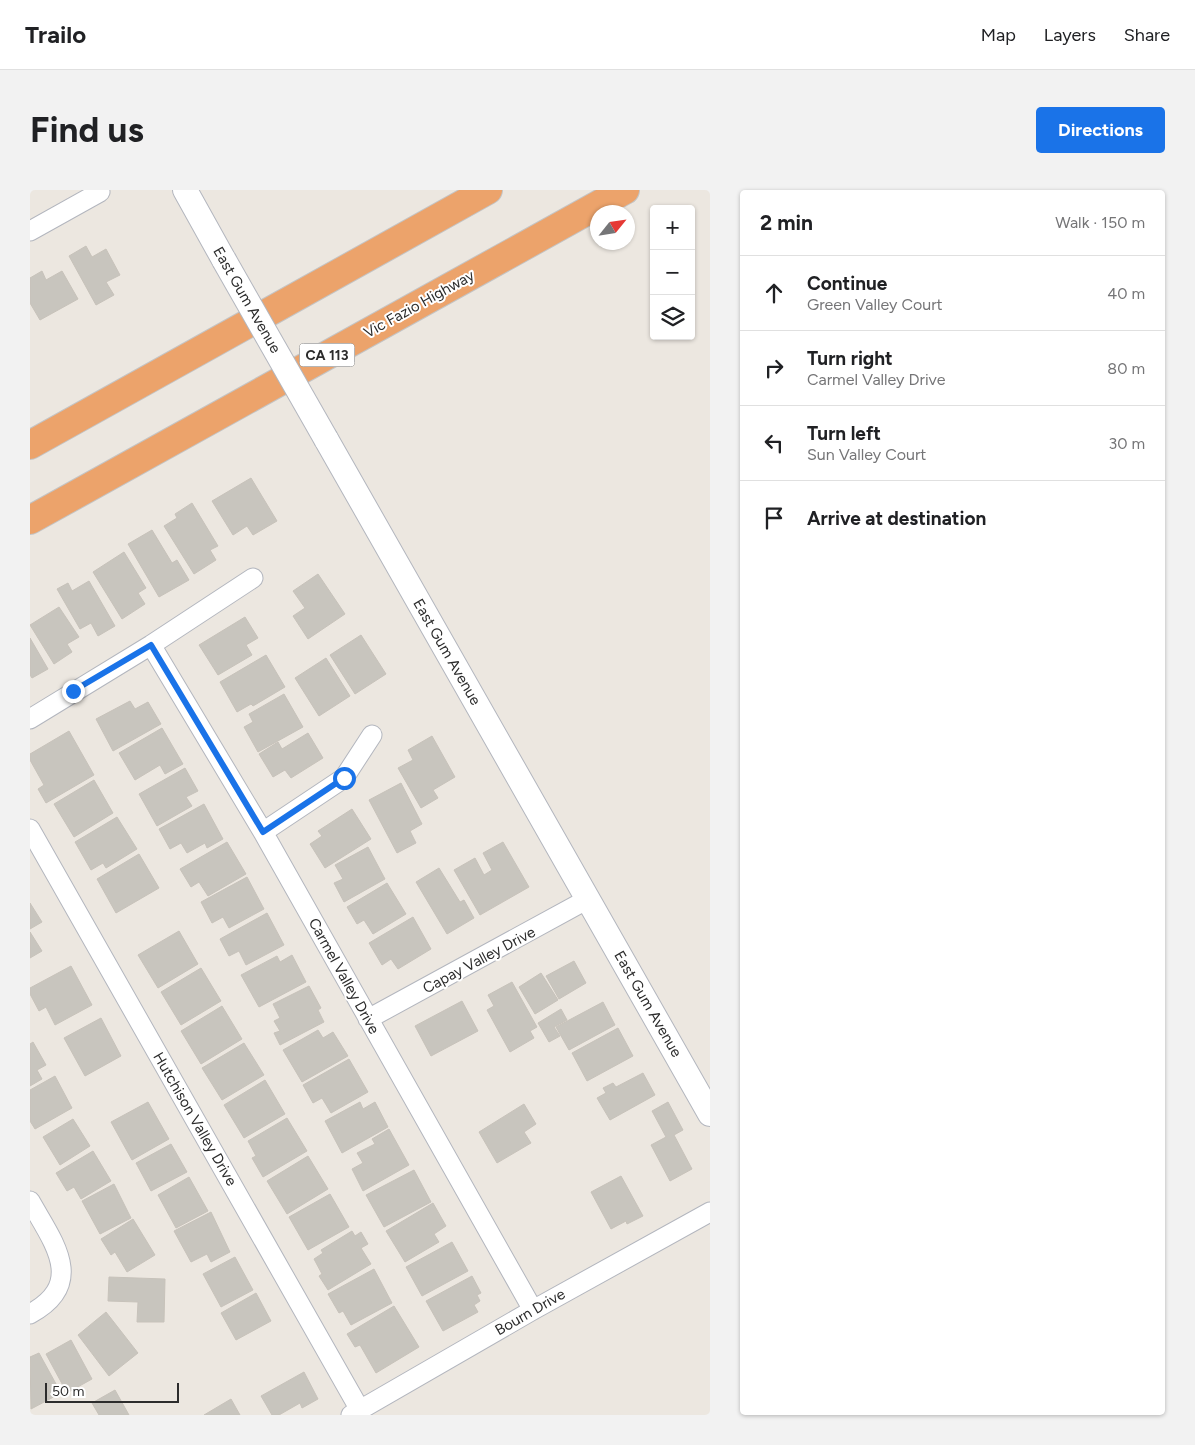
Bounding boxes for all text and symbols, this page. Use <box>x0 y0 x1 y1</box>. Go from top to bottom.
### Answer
text: Trailo <box>25 20 86 49</box>
text: Map <box>981 24 1016 46</box>
text: Layers <box>1044 24 1096 46</box>
text: Share <box>1124 24 1170 46</box>
button: Directions <box>1036 107 1165 153</box>
text: Find us <box>30 109 144 151</box>
north arrow <box>590 205 635 250</box>
map controls <box>650 205 695 340</box>
button: + <box>650 205 695 250</box>
text: 2 min <box>760 210 813 235</box>
text: Walk · 150 m <box>1055 213 1145 232</box>
street label: East Gum Avenue <box>209 244 285 356</box>
button: − <box>650 250 695 295</box>
street label: Vic Fazio Highway <box>361 266 477 342</box>
text: Continue <box>807 272 887 295</box>
icon: ahead <box>760 279 788 307</box>
text: 40 m <box>1107 284 1145 303</box>
button: layers <box>650 295 695 340</box>
text: Green Valley Court <box>807 295 943 314</box>
road number: CA 113 <box>300 344 354 366</box>
text: Turn right <box>807 347 893 370</box>
icon: right <box>760 354 788 382</box>
text: 80 m <box>1107 359 1145 378</box>
text: Carmel Valley Drive <box>807 370 945 389</box>
text: Turn left <box>807 422 881 445</box>
icon: left <box>760 429 788 457</box>
text: 30 m <box>1108 434 1145 453</box>
text: Sun Valley Court <box>807 445 926 464</box>
icon: arrive <box>760 504 788 532</box>
text: Arrive at destination <box>807 507 986 530</box>
street label: East Gum Avenue <box>409 596 485 708</box>
route end <box>62 680 85 703</box>
route start <box>333 767 356 790</box>
street label: Carmel Valley Drive <box>305 915 383 1037</box>
street label: Capay Valley Drive <box>420 923 538 997</box>
street label: East Gum Avenue <box>610 948 686 1060</box>
street label: Hutchison Valley Drive <box>149 1049 241 1189</box>
street label: Bourn Drive <box>492 1285 568 1339</box>
scale bar <box>45 1380 179 1403</box>
text: 50 m <box>52 1383 84 1400</box>

